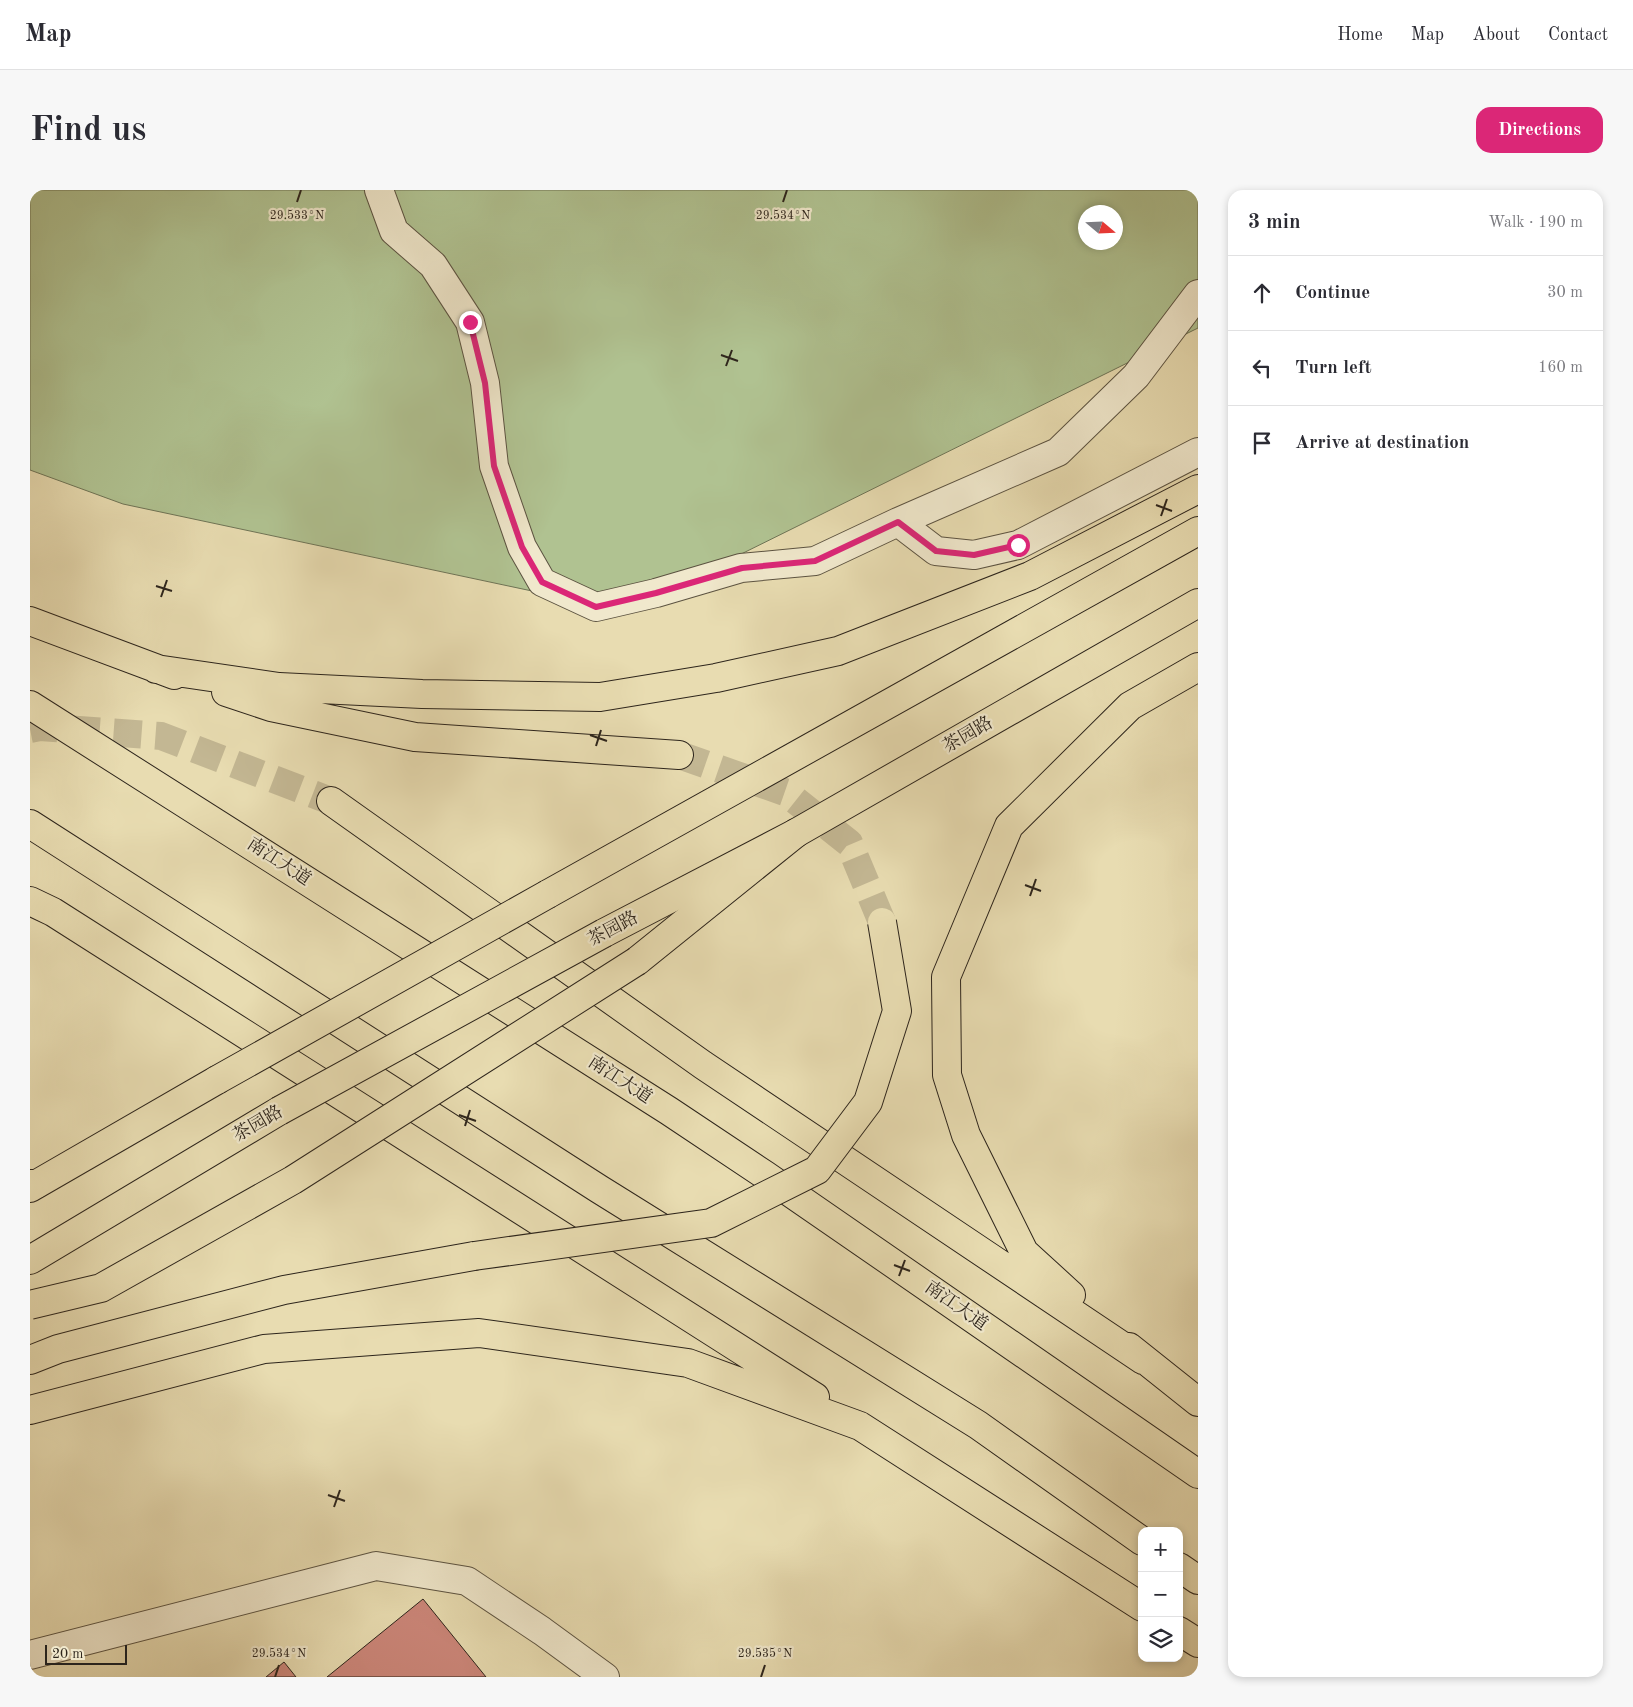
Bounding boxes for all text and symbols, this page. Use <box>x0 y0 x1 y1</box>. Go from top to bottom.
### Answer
text: Map <box>25 23 72 47</box>
text: Home <box>1337 26 1383 44</box>
text: Map <box>1411 26 1444 44</box>
text: About <box>1472 26 1520 44</box>
text: Contact <box>1548 26 1608 44</box>
button: Directions <box>1476 107 1603 153</box>
text: Find us <box>30 113 146 148</box>
north arrow <box>1078 205 1123 250</box>
text: 29.533°N <box>270 209 324 222</box>
text: 29.534°N <box>756 209 810 222</box>
text: 3 min <box>1248 212 1301 233</box>
text: Walk · 190 m <box>1488 215 1583 231</box>
icon: ahead <box>1248 279 1276 307</box>
text: Continue <box>1295 284 1370 303</box>
text: 30 m <box>1547 285 1583 301</box>
route end <box>459 311 482 334</box>
icon: left <box>1248 354 1276 382</box>
text: Turn left <box>1295 359 1372 378</box>
text: 160 m <box>1538 360 1583 376</box>
icon: arrive <box>1248 429 1276 457</box>
text: Arrive at destination <box>1295 434 1469 453</box>
route start <box>1007 534 1030 557</box>
street label: 茶园路 <box>939 712 996 756</box>
street label: 南江大道 <box>244 833 315 889</box>
street label: 茶园路 <box>584 907 641 950</box>
street label: 南江大道 <box>585 1051 656 1107</box>
street label: 茶园路 <box>229 1101 286 1145</box>
street label: 南江大道 <box>921 1276 992 1334</box>
map controls <box>1138 1527 1183 1662</box>
button: + <box>1138 1527 1183 1572</box>
button: − <box>1138 1572 1183 1617</box>
button: layers <box>1138 1617 1183 1662</box>
scale bar <box>45 1642 128 1665</box>
text: 20 m <box>52 1647 83 1661</box>
text: 29.534°N <box>252 1647 306 1660</box>
text: 29.535°N <box>738 1647 792 1660</box>

